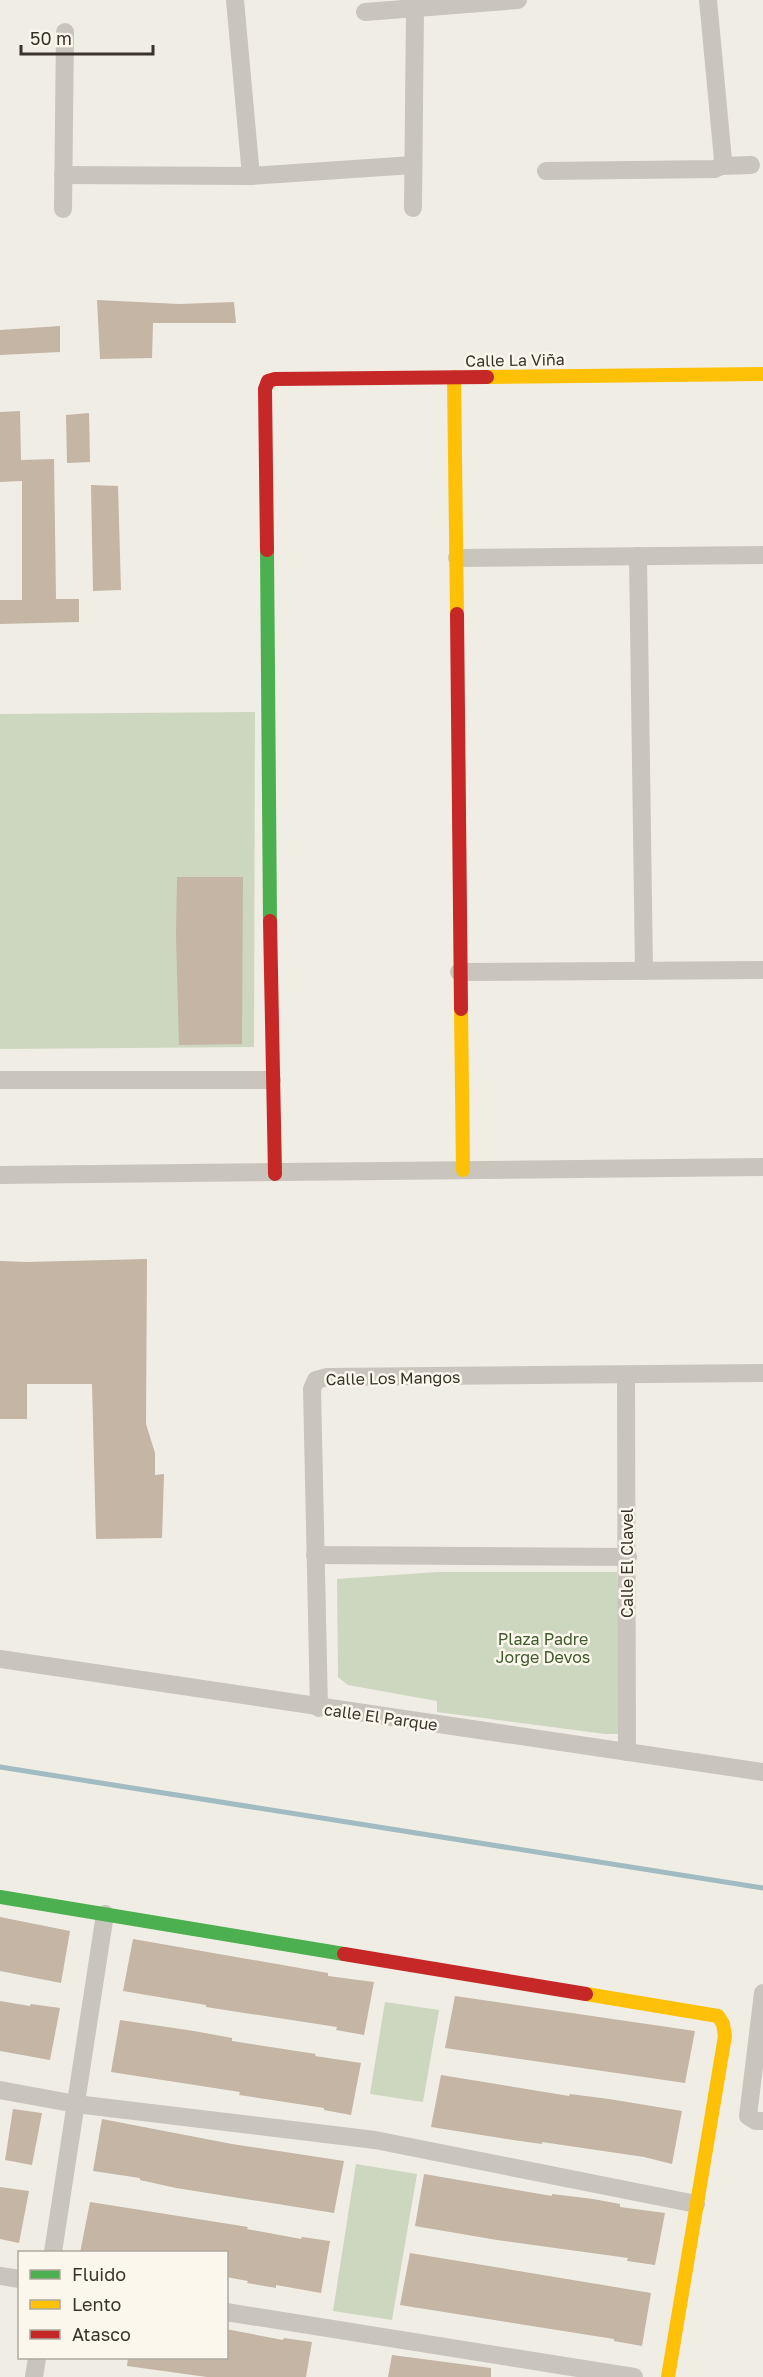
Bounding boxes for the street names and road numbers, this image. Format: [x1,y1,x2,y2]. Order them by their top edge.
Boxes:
street label: Calle La Viña [465,349,565,371]
street label: Calle Los Mangos [325,1367,461,1389]
street label: Calle El Clavel [617,1508,637,1618]
street label: calle El Parque [323,1699,439,1735]

